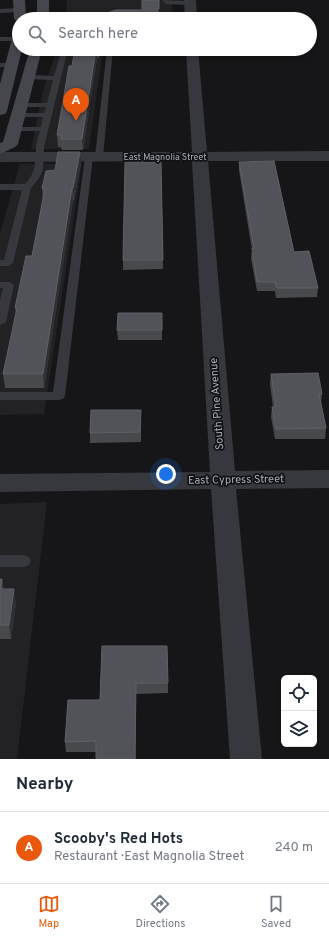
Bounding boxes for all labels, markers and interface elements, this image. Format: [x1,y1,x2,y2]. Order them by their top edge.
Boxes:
search box [12,12,317,56]
icon: search [26,23,48,45]
text: Search here [58,25,138,44]
pin: A [63,88,89,121]
street label: East Magnolia Street [123,152,207,163]
street label: South Pine Avenue [207,357,227,451]
your location [156,464,176,484]
street label: East Cypress Street [188,472,284,488]
map controls [281,675,317,747]
button: locate [281,675,317,711]
button: layers [281,711,317,747]
text: Nearby [16,774,73,796]
text: Scooby's Red Hots [54,830,183,849]
text: A [24,840,34,856]
text: 240 m [275,840,313,856]
text: Restaurant · East Magnolia Street [54,849,244,865]
tab: Map [38,893,60,931]
tab: Directions [135,893,185,931]
tab: Saved [261,893,291,931]

